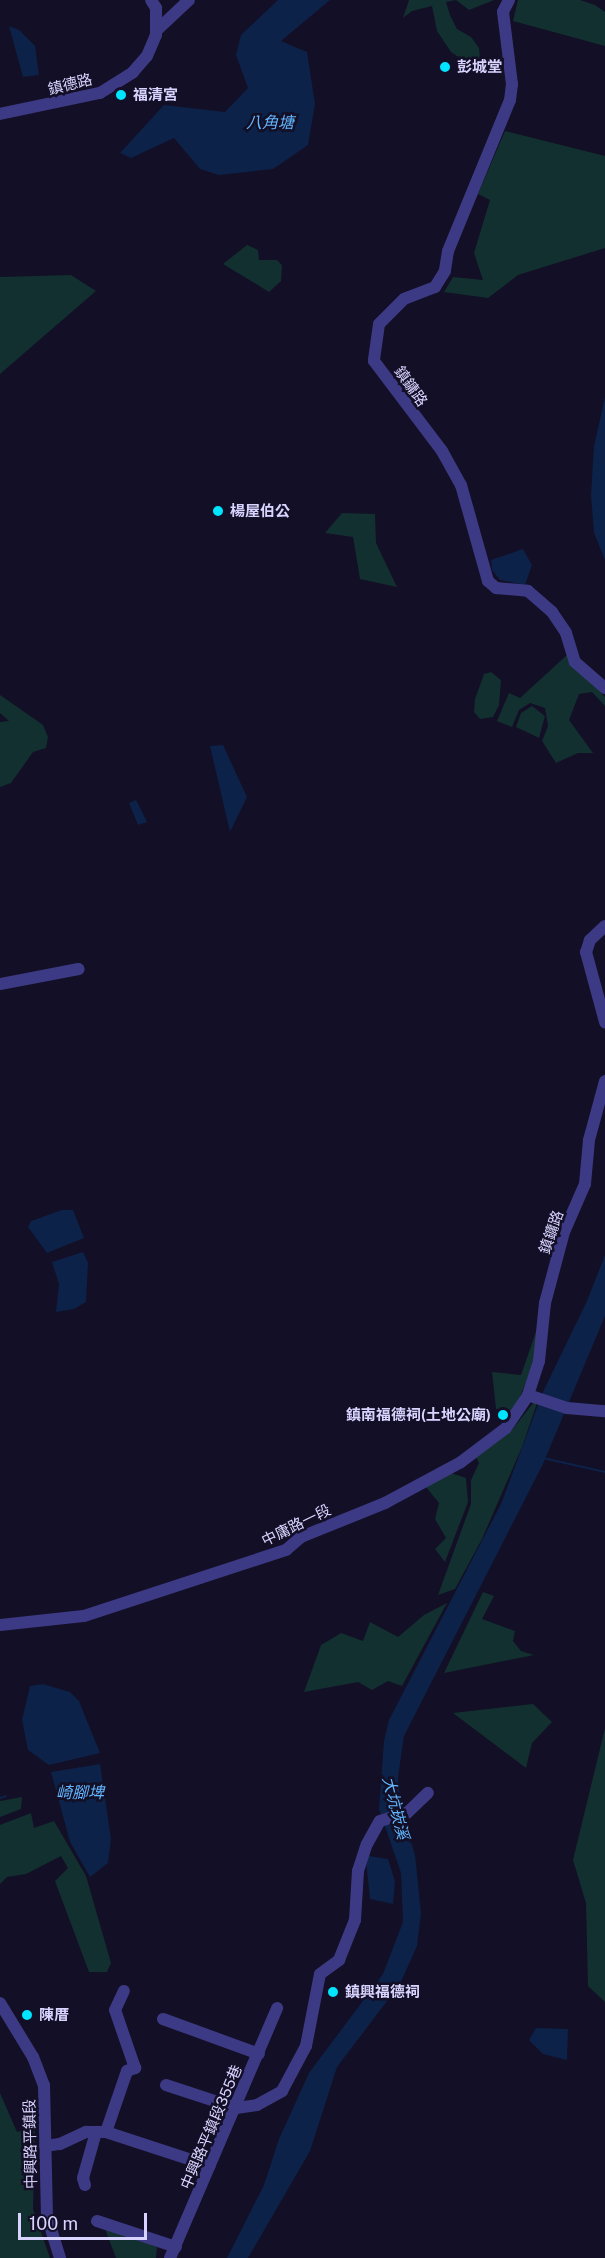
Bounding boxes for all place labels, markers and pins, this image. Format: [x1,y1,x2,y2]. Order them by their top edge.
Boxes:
place label: 彭城堂 [457,58,502,76]
marker: 彭城堂 [438,60,452,74]
place label: 福清宮 [133,86,178,104]
marker: 福清宮 [114,88,128,102]
place label: 楊屋伯公 [230,502,290,520]
marker: 楊屋伯公 [211,504,225,518]
place label: 鎮南福德祠(土地公廟) [346,1406,491,1424]
marker: 鎮南福德祠(土地公廟) [496,1408,510,1422]
place label: 鎮興福德祠 [345,1983,420,2001]
marker: 鎮興福德祠 [326,1985,340,1999]
place label: 陳厝 [39,2006,69,2024]
marker: 陳厝 [20,2008,34,2022]

